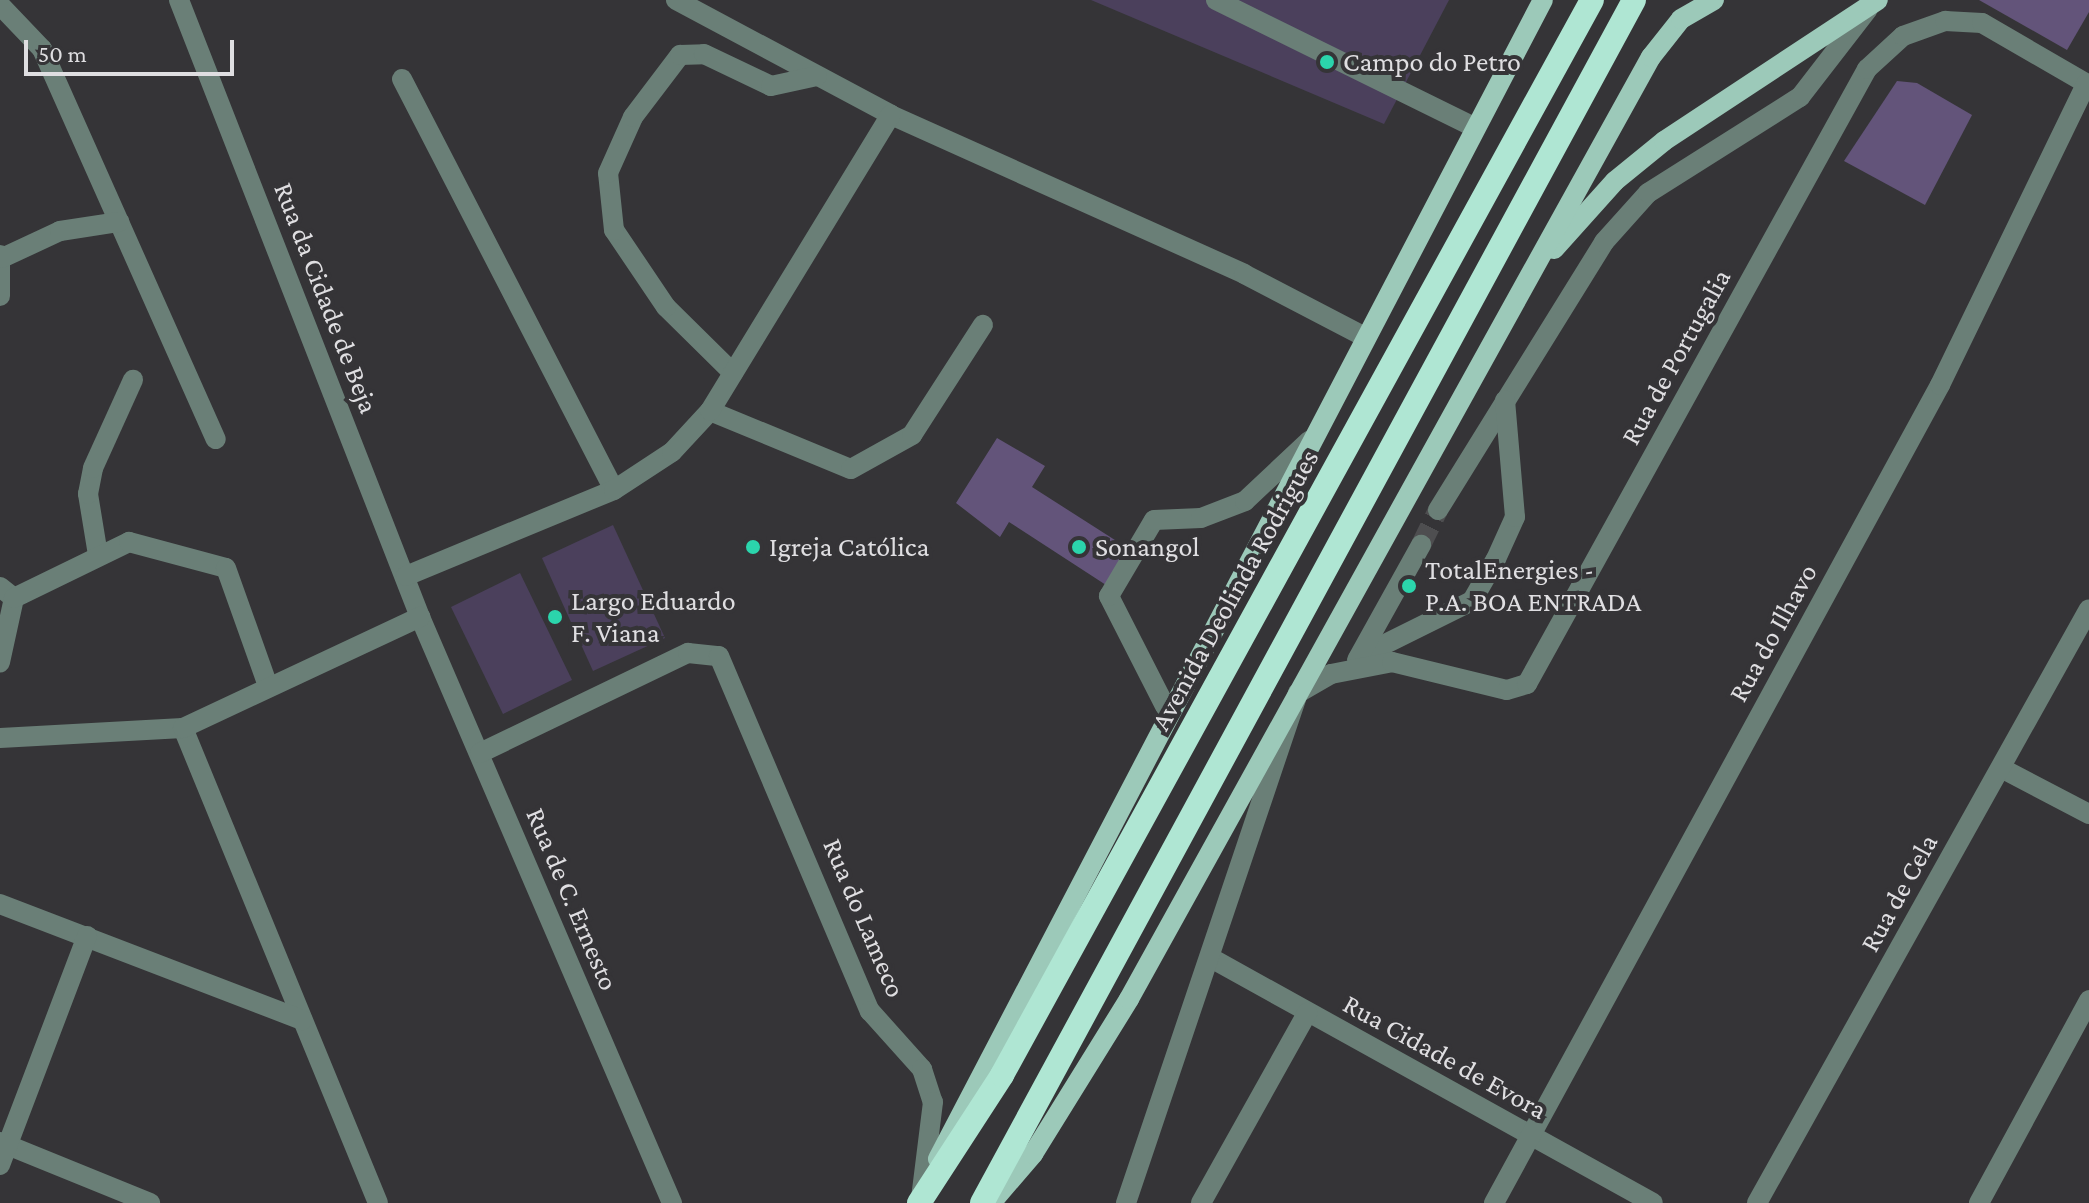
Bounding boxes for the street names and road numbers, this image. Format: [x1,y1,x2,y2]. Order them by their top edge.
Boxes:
street label: Rua da Cidade de Beja [266,178,386,418]
street label: Rua de Portugalia [1614,263,1738,451]
street label: Avenida Deolinda Rodrigues [1144,444,1326,736]
street label: Rua do Ilhavo [1721,558,1825,708]
street label: Rua de C. Ernesto [518,803,626,995]
street label: Rua de Cela [1853,828,1945,958]
street label: Rua do Lameco [815,834,913,1002]
street label: Rua Cidade de Evora [1337,987,1553,1127]

